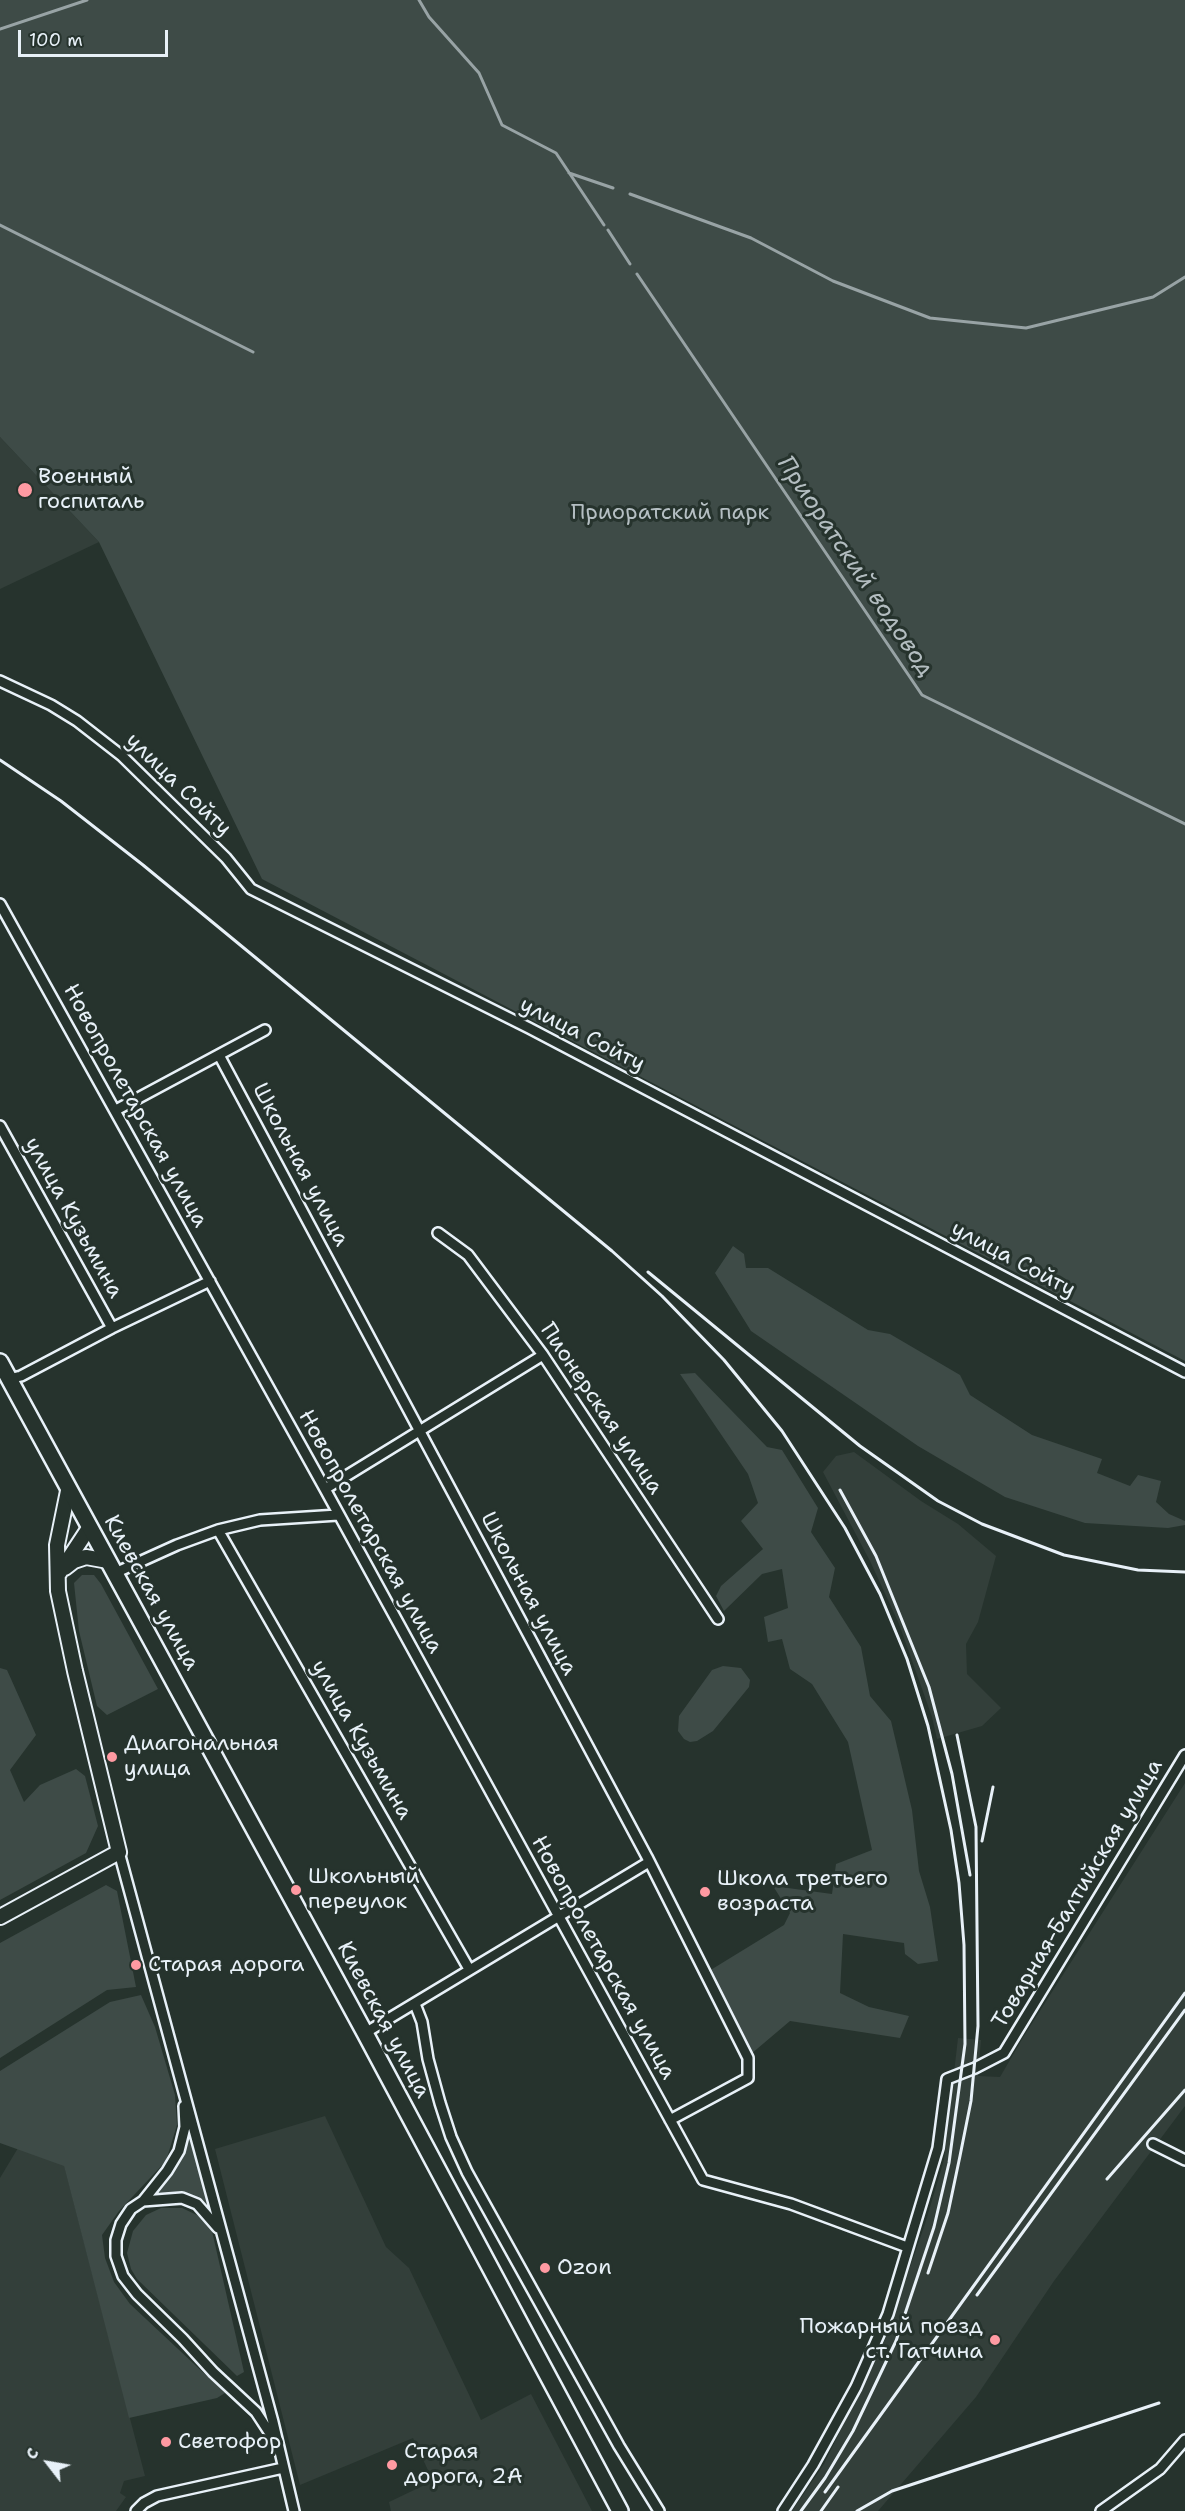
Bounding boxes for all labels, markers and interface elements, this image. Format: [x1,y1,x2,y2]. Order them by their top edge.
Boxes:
scale bar [21,18,171,56]
text: 100 m [29,28,83,52]
water label: Приоратский водовод [770,451,940,683]
place label: Военный госпиталь [38,464,144,516]
marker: Военный госпиталь [16,481,34,499]
park label: Приоратский парк [571,500,769,526]
street label: улица Сойту [119,728,237,842]
street label: Новопролетарская улица [57,980,213,1232]
street label: улица Сойту [515,992,649,1078]
street label: Школьная улица [246,1079,354,1251]
street label: улица Кузьмина [18,1133,128,1303]
street label: улица Сойту [946,1216,1080,1304]
street label: Пионерская улица [534,1318,668,1500]
street label: Новопролетарская улица [292,1406,448,1658]
street label: Школьная улица [474,1508,582,1680]
street label: Киевская улица [97,1511,205,1675]
street label: улица Кузьмина [305,1656,417,1824]
place label: Диагональная улица [124,1731,279,1783]
marker: Диагональная улица [105,1750,119,1764]
street label: Товарная-Балтийская улица [987,1755,1169,2033]
street label: Новопролетарская улица [525,1832,681,2084]
place label: Школьный переулок [308,1864,420,1916]
place label: Школа третьего возраста [717,1866,888,1918]
marker: Школьный переулок [289,1883,303,1897]
marker: Школа третьего возраста [698,1885,712,1899]
street label: Киевская улица [331,1937,435,2103]
place label: Старая дорога [148,1952,304,1978]
marker: Старая дорога [129,1958,143,1972]
place label: Ozon [557,2255,612,2281]
marker: Ozon [538,2261,552,2275]
place label: Пожарный поезд ст. Гатчина [800,2314,983,2366]
marker: Пожарный поезд ст. Гатчина [988,2333,1002,2347]
place label: Светофор [178,2429,281,2455]
north arrow [18,2433,78,2493]
marker: Светофор [159,2435,173,2449]
place label: Старая дорога, 2А [404,2439,523,2490]
text: С [21,2444,44,2463]
marker: Старая дорога, 2А [385,2458,399,2472]

